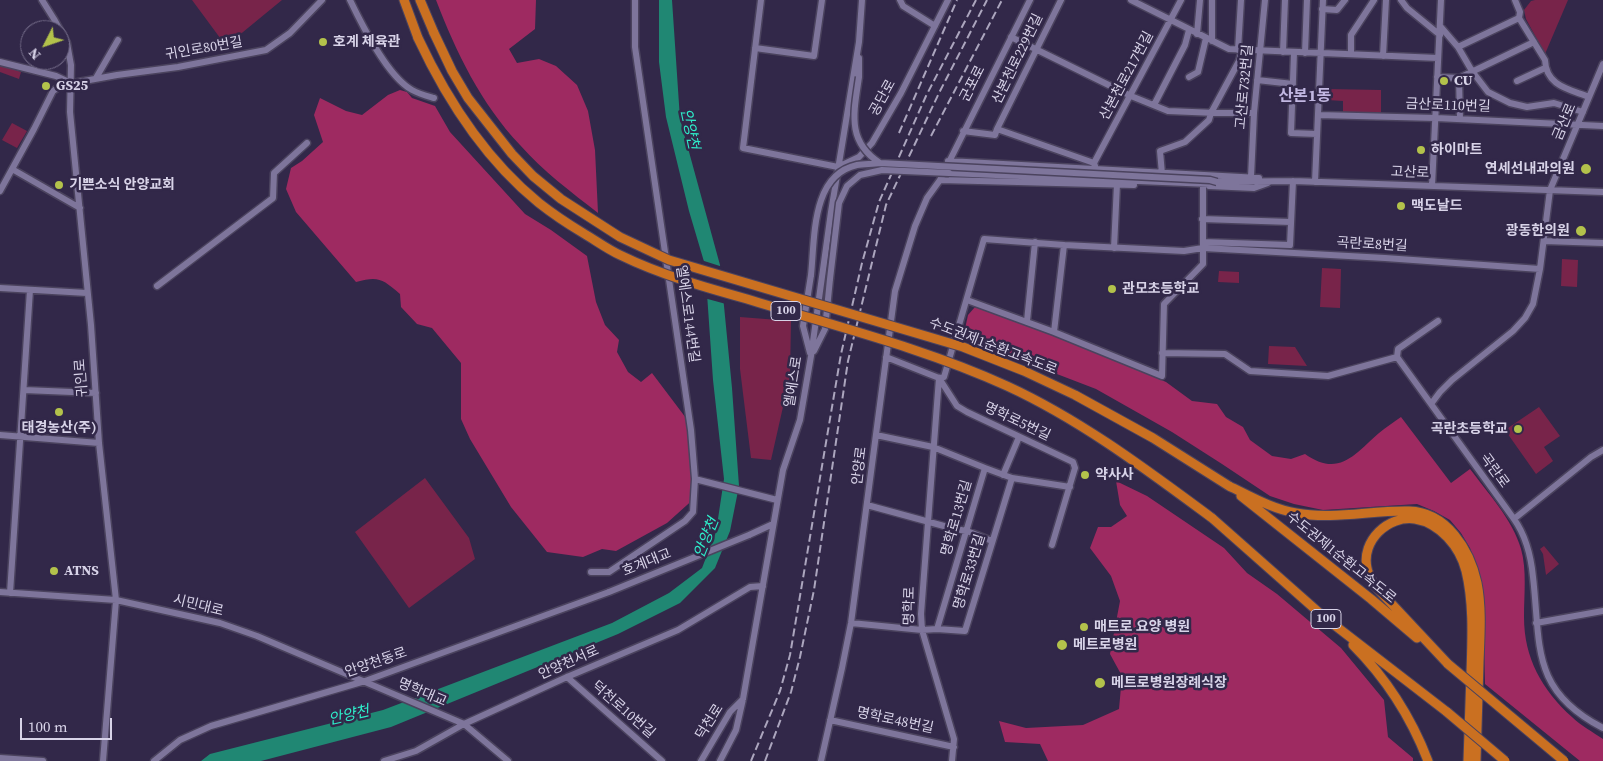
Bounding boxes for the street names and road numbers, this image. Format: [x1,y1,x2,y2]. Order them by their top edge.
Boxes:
street label: 산본천로229번길 [989,11,1047,107]
street label: 산본천로217번길 [1097,29,1157,123]
street label: 귀인로80번길 [164,34,244,64]
street label: 고산로732번길 [1233,44,1257,130]
street label: 군포로 [957,63,989,105]
street label: 공단로 [866,77,900,119]
street label: 금산로110번길 [1405,96,1491,116]
street label: 금산로 [1550,101,1580,143]
street label: 고산로 [1390,164,1430,182]
street label: 곡란로8번길 [1336,235,1408,255]
street label: 엘에스로144번길 [672,264,702,364]
road number: 100 [771,302,801,321]
street label: 수도권제1순환고속도로 [927,315,1059,379]
street label: 엘에스로 [782,355,806,409]
street label: 귀인로 [72,358,92,398]
street label: 명학로5번길 [981,399,1053,445]
street label: 안양로 [849,446,871,486]
street label: 곡란로 [1476,450,1512,492]
street label: 명학로13번길 [938,478,976,558]
street label: 수도권제1순환고속도로 [1283,509,1399,607]
street label: 명학로33번길 [951,532,989,612]
street label: 호계대교 [620,546,674,580]
street label: 명학로 [901,587,919,625]
street label: 시민대로 [171,592,225,620]
road number: 100 [1311,610,1341,628]
street label: 안양천서로 [536,642,602,684]
street label: 안양천동로 [343,645,409,681]
street label: 명학대교 [395,675,449,711]
street label: 덕천로10번길 [588,678,658,742]
street label: 덕천로 [693,701,727,743]
street label: 명학로48번길 [855,705,935,737]

